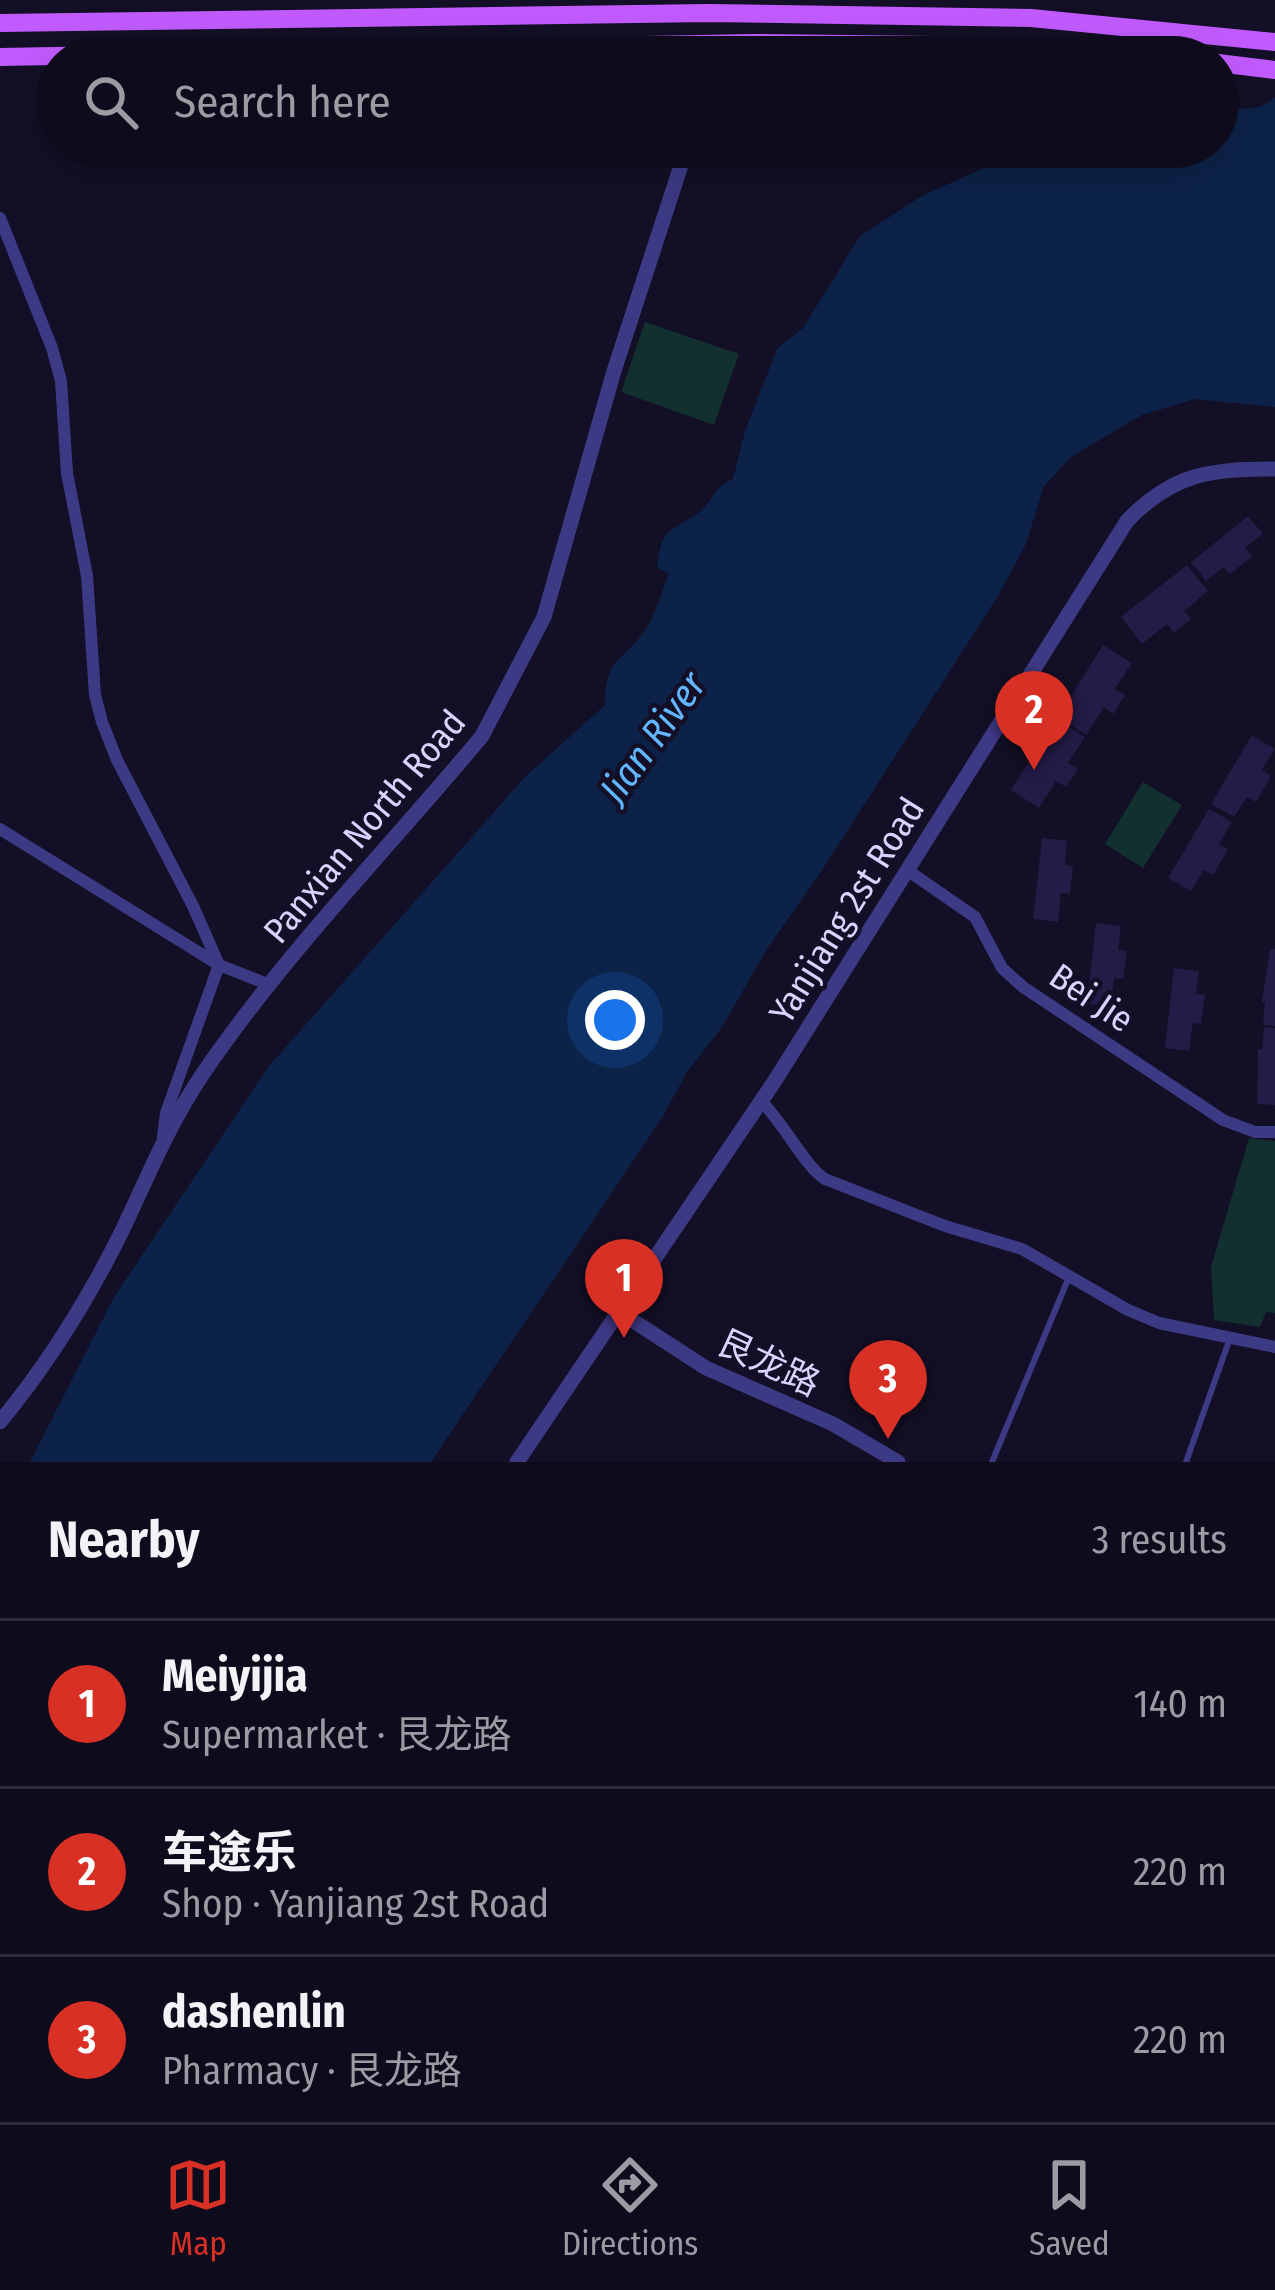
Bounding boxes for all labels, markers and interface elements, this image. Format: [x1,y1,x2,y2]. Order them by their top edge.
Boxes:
search box [36,36,1239,168]
icon: search [78,69,144,135]
text: Search here [174,75,391,129]
water label: Jian River [589,662,716,813]
pin: 2 [995,671,1073,770]
street label: Panxian North Road [254,701,475,952]
street label: Yanjiang 2st Road [760,789,934,1032]
street label: Bei Jie [1041,954,1142,1042]
your location [585,990,645,1050]
pin: 1 [585,1239,663,1338]
street label: 艮龙路 [710,1320,827,1406]
pin: 3 [849,1340,927,1439]
text: Nearby [48,1509,200,1571]
text: 3 results [1092,1517,1227,1563]
text: Meiyijia [162,1649,308,1703]
text: 1 [79,1681,95,1727]
text: 140 m [1133,1681,1227,1727]
text: Supermarket · 艮龙路 [162,1712,512,1758]
text: 车途乐 [162,1826,297,1880]
text: 2 [78,1849,96,1895]
text: 220 m [1133,1849,1227,1895]
text: Shop · Yanjiang 2st Road [162,1881,549,1927]
text: dashenlin [162,1985,346,2039]
text: 3 [78,2017,96,2063]
text: 220 m [1133,2017,1227,2063]
text: Pharmacy · 艮龙路 [162,2048,462,2094]
tab: Map [165,2152,231,2264]
tab: Directions [562,2152,698,2264]
tab: Saved [1029,2152,1110,2264]

